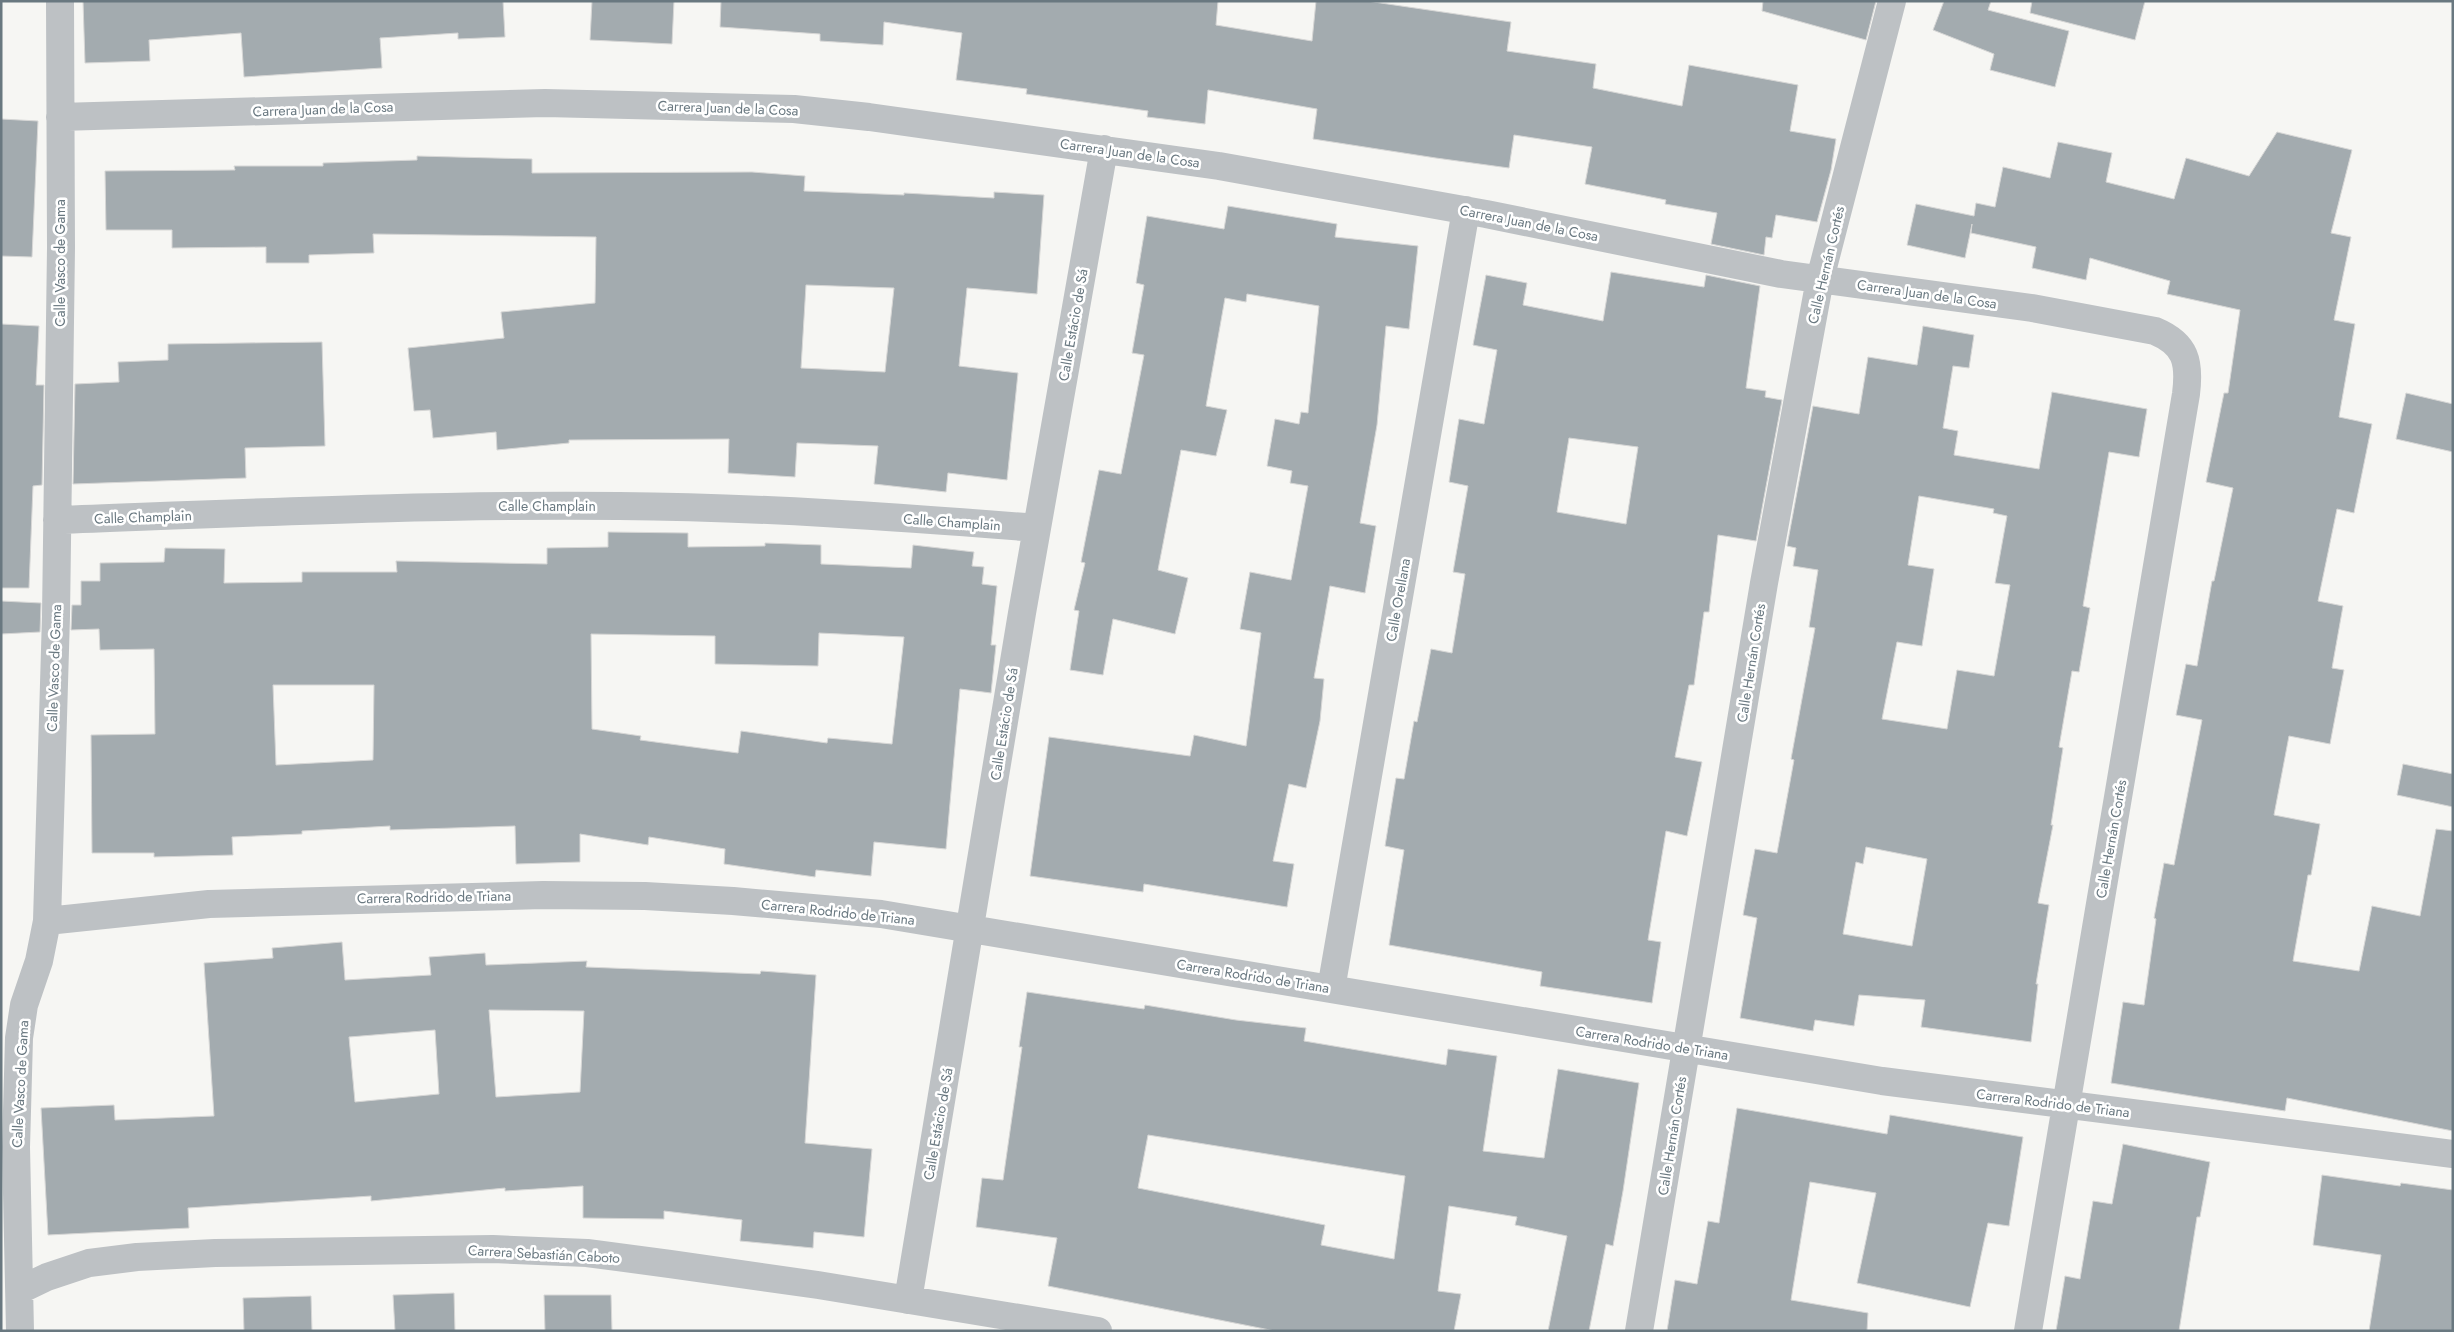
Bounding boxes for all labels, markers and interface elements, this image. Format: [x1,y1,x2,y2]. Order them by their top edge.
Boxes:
street label: Carrera Juan de la Cosa [657,96,799,120]
street label: Carrera Juan de la Cosa [252,97,394,121]
street label: Carrera Juan de la Cosa [1059,133,1201,173]
street label: Calle Vasco de Gama [50,199,70,327]
street label: Carrera Juan de la Cosa [1458,200,1600,246]
street label: Calle Hernán Cortés [1803,204,1849,326]
street label: Calle Estácio de Sá [1053,267,1093,383]
street label: Carrera Juan de la Cosa [1856,274,1998,314]
street label: Calle Champlain [498,496,596,516]
street label: Calle Champlain [94,505,192,529]
street label: Calle Champlain [903,509,1001,535]
street label: Calle Orellana [1381,557,1415,643]
street label: Calle Hernán Cortés [1732,602,1770,724]
street label: Calle Vasco de Gama [42,604,66,732]
street label: Calle Estácio de Sá [985,666,1023,782]
street label: Calle Hernán Cortés [2091,778,2131,900]
street label: Carrera Rodrido de Triana [357,886,511,908]
street label: Carrera Rodrido de Triana [760,894,916,930]
street label: Carrera Rodrido de Triana [1175,954,1331,998]
street label: Calle Vasco de Gama [7,1020,33,1148]
street label: Carrera Rodrido de Triana [1574,1021,1730,1065]
street label: Calle Estácio de Sá [918,1066,958,1182]
street label: Calle Hernán Cortés [1653,1075,1691,1197]
street label: Carrera Rodrido de Triana [1975,1084,2131,1122]
street label: Carrera Sebastián Caboto [467,1240,621,1268]

